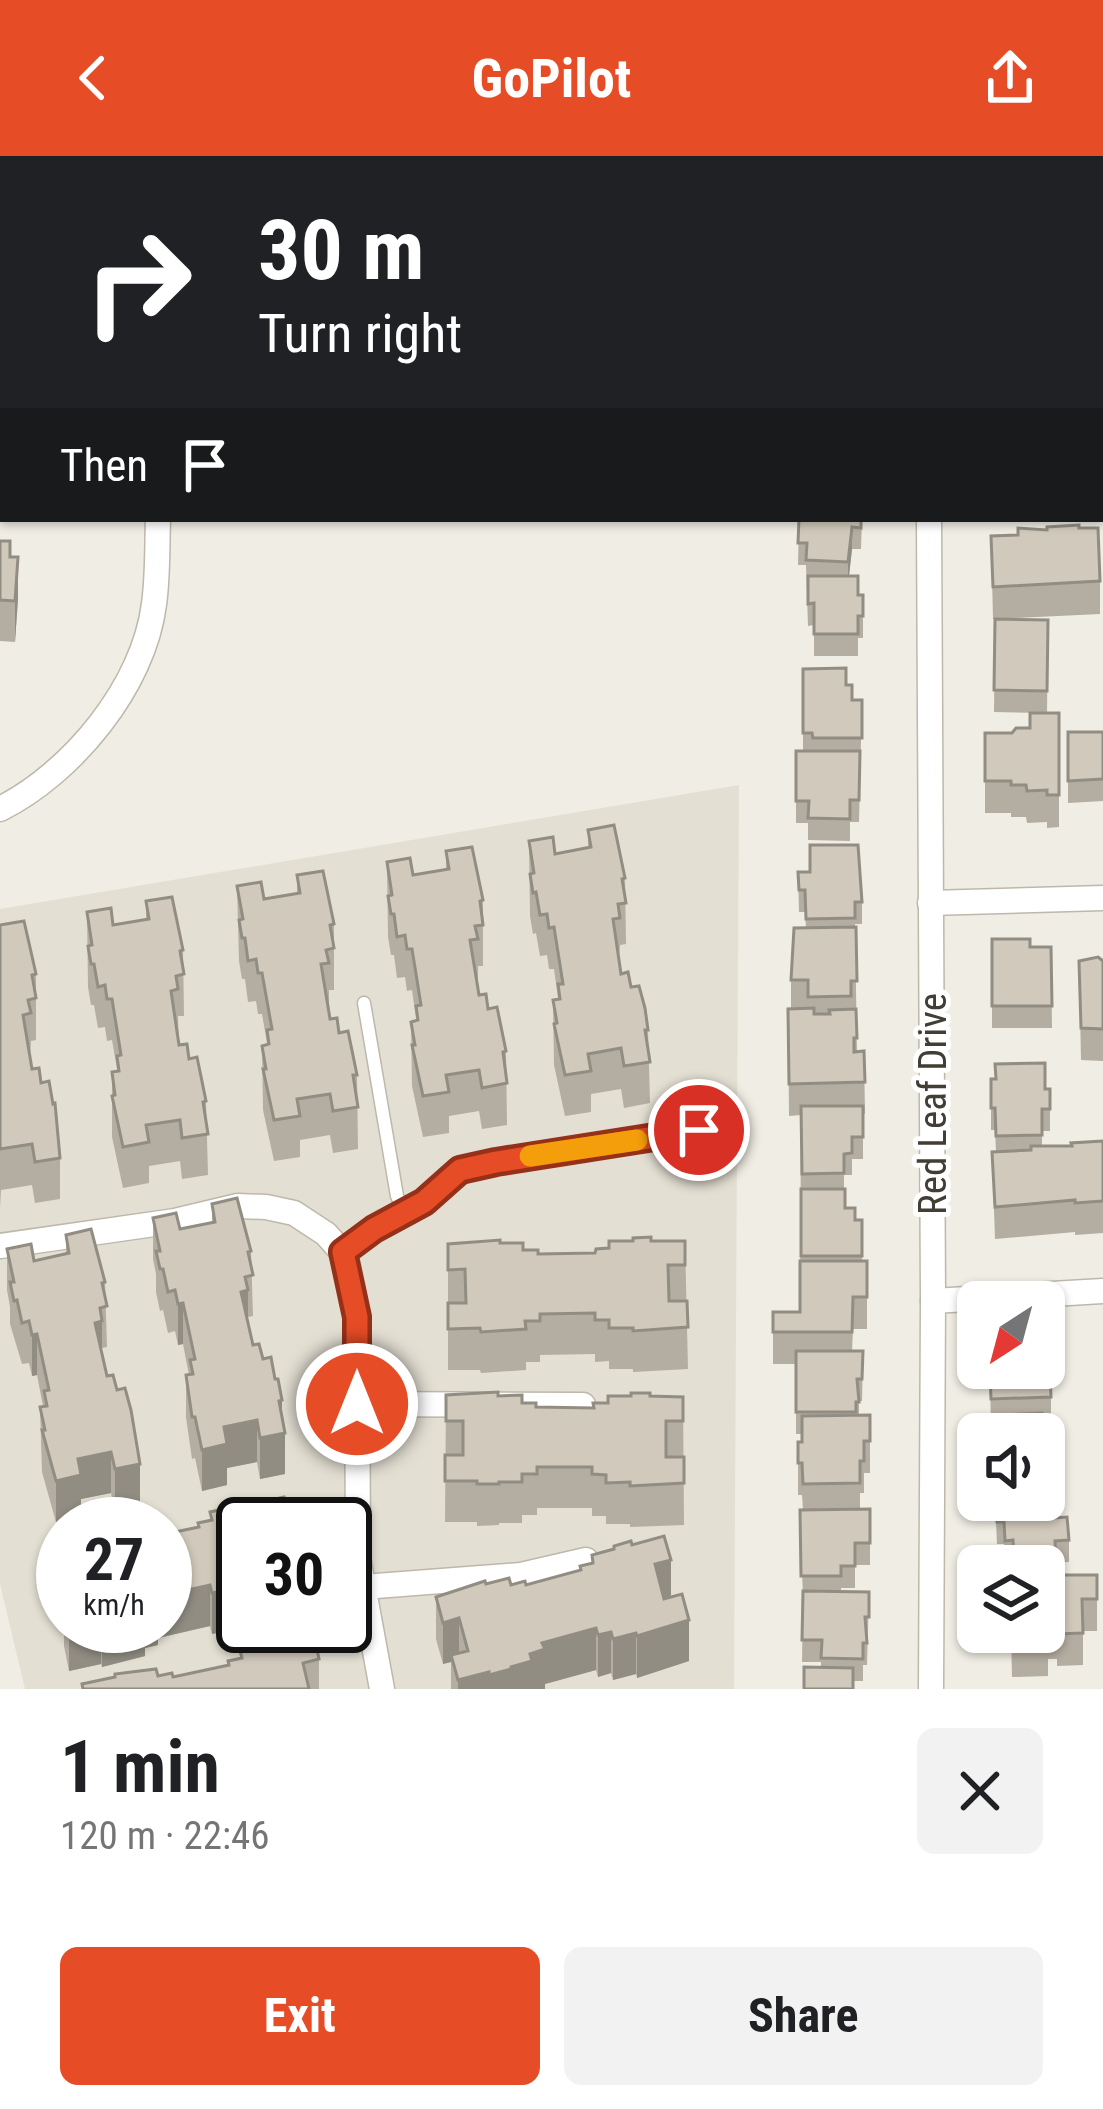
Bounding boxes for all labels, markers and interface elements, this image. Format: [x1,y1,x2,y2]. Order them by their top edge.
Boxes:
icon: back [60,45,126,111]
icon: share [977,45,1043,111]
text: GoPilot [472,47,631,110]
text: 30 m [258,201,425,300]
icon: right [60,204,216,360]
text: Turn right [258,302,462,365]
icon: arrive [172,432,238,498]
text: Then [60,439,148,492]
street label: Red Leaf Drive [910,993,956,1215]
pin [648,1079,750,1181]
icon: arrive [666,1097,732,1163]
north arrow [957,1281,1065,1389]
map controls [957,1281,1065,1653]
position arrow [294,1341,420,1467]
button: sound [957,1413,1065,1521]
speed limit sign: 30 [216,1497,372,1653]
text: 27 [84,1524,144,1595]
button: layers [957,1545,1065,1653]
text: km/h [83,1587,145,1622]
text: 1 min [60,1725,220,1810]
button: close [917,1728,1043,1854]
text: 120 m · 22:46 [60,1813,270,1859]
button: Exit [60,1947,540,2085]
button: Share [564,1947,1043,2085]

